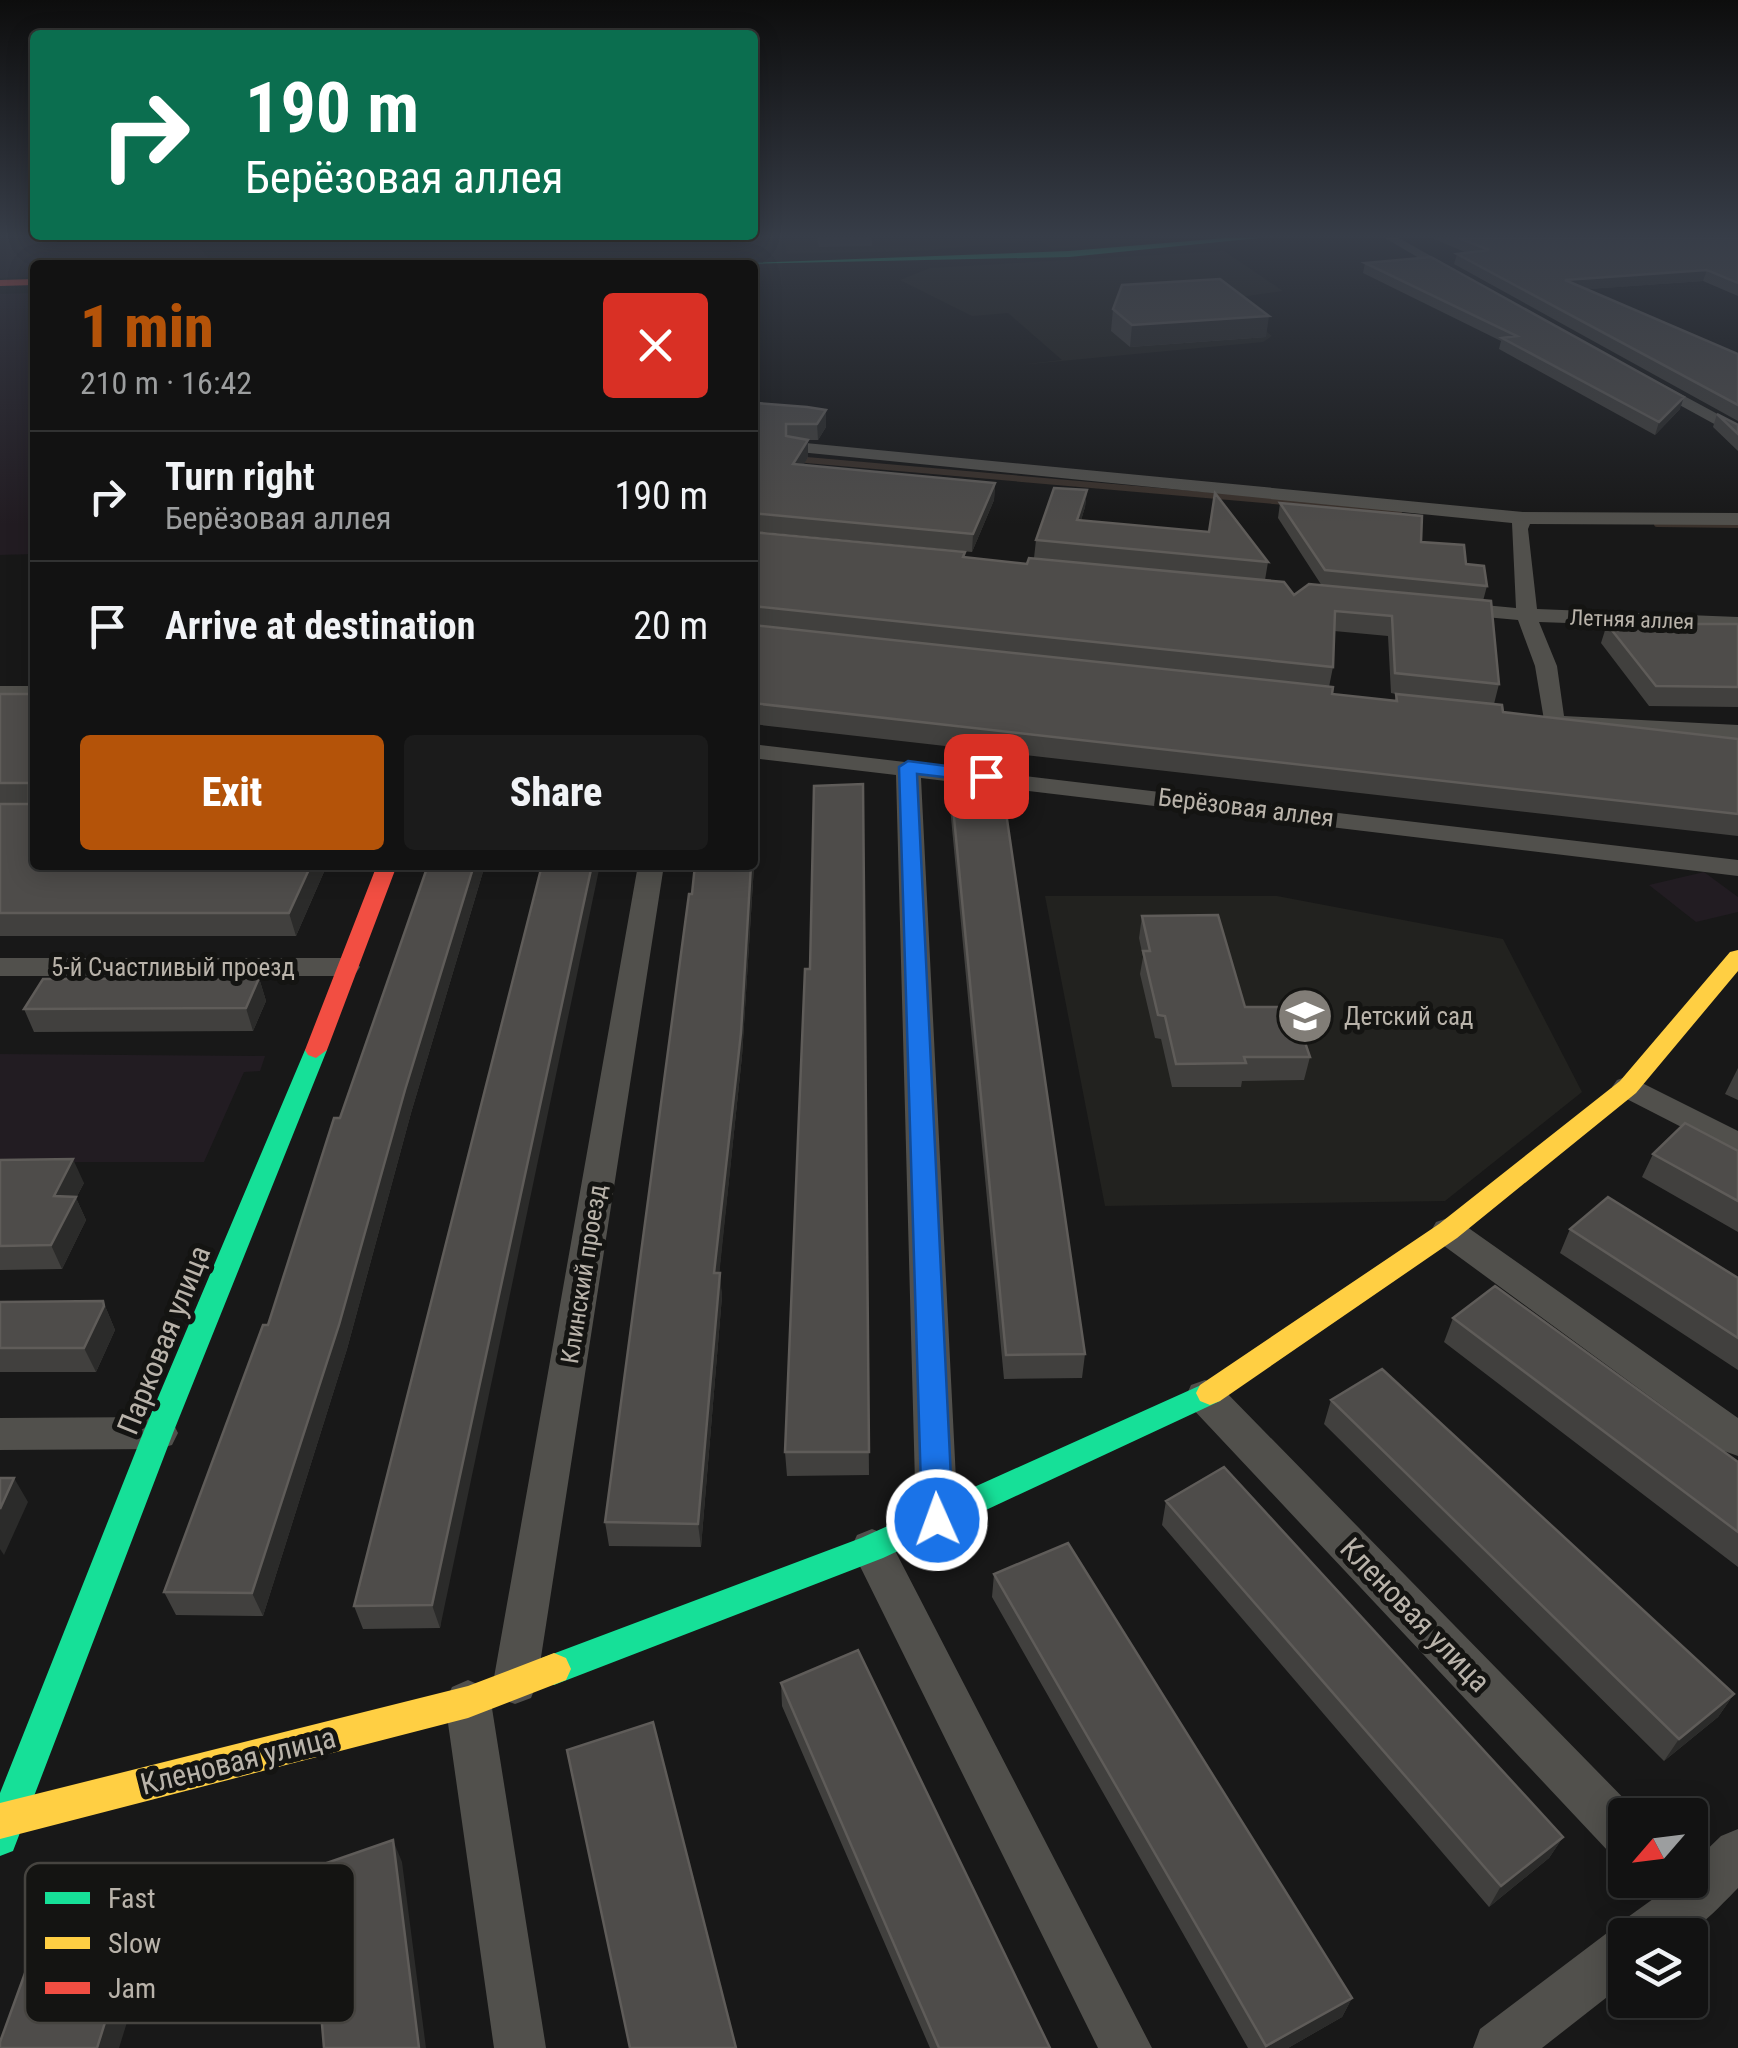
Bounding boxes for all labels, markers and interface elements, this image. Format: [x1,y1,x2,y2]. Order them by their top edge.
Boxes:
text: 190 m [245,67,419,149]
icon: right [80,70,210,200]
text: Берёзовая аллея [245,151,563,204]
text: 1 min [80,291,214,362]
button: close [603,293,708,398]
text: 210 m · 16:42 [80,364,252,402]
text: Turn right [165,455,315,499]
icon: right [80,469,135,524]
text: 190 m [614,474,708,518]
text: Берёзовая аллея [165,499,391,537]
icon: arrive [80,599,135,654]
text: Arrive at destination [165,604,475,648]
text: 20 m [633,604,708,648]
street label: Летняя аллея [1569,605,1695,634]
pin [944,734,1029,819]
button: Exit [80,735,384,850]
button: Share [404,735,708,850]
icon: arrive [959,749,1014,804]
street label: Берёзовая аллея [1156,782,1335,833]
street label: 5-й Счастливый проезд [51,953,295,982]
school or university icon: Детский сад [1275,986,1335,1046]
place label: Детский сад [1344,1002,1473,1031]
street label: Клинский проезд [555,1182,612,1366]
street label: Парковая улица [110,1240,217,1439]
position arrow [885,1468,989,1572]
street label: Кленовая улица [1333,1531,1497,1699]
street label: Кленовая улица [137,1719,339,1802]
north arrow [1608,1798,1708,1898]
map controls [1608,1798,1708,2018]
legend [25,1863,355,2023]
text: Fast [108,1882,155,1915]
button: layers [1608,1918,1708,2018]
text: Slow [108,1927,161,1960]
text: Jam [108,1972,156,2005]

